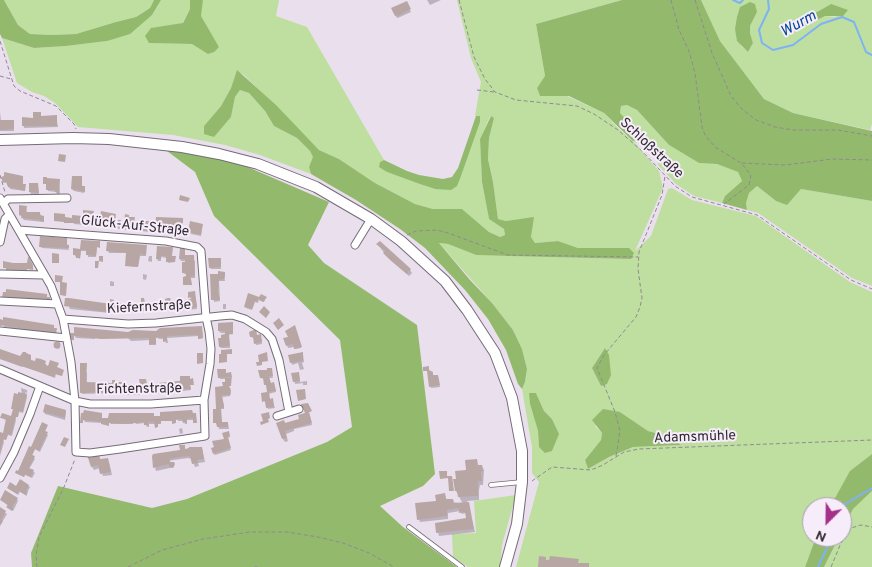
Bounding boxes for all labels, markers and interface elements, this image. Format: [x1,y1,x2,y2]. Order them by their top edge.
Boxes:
water label: Wurm [778,8,820,42]
street label: Schloßstraße [616,115,686,183]
street label: Glück-Auf-Straße [80,213,190,241]
street label: Kiefernstraße [106,297,192,319]
street label: Fichtenstraße [96,381,182,399]
street label: Adamsmühle [654,428,736,448]
north arrow [802,497,852,547]
text: N [813,526,829,545]

